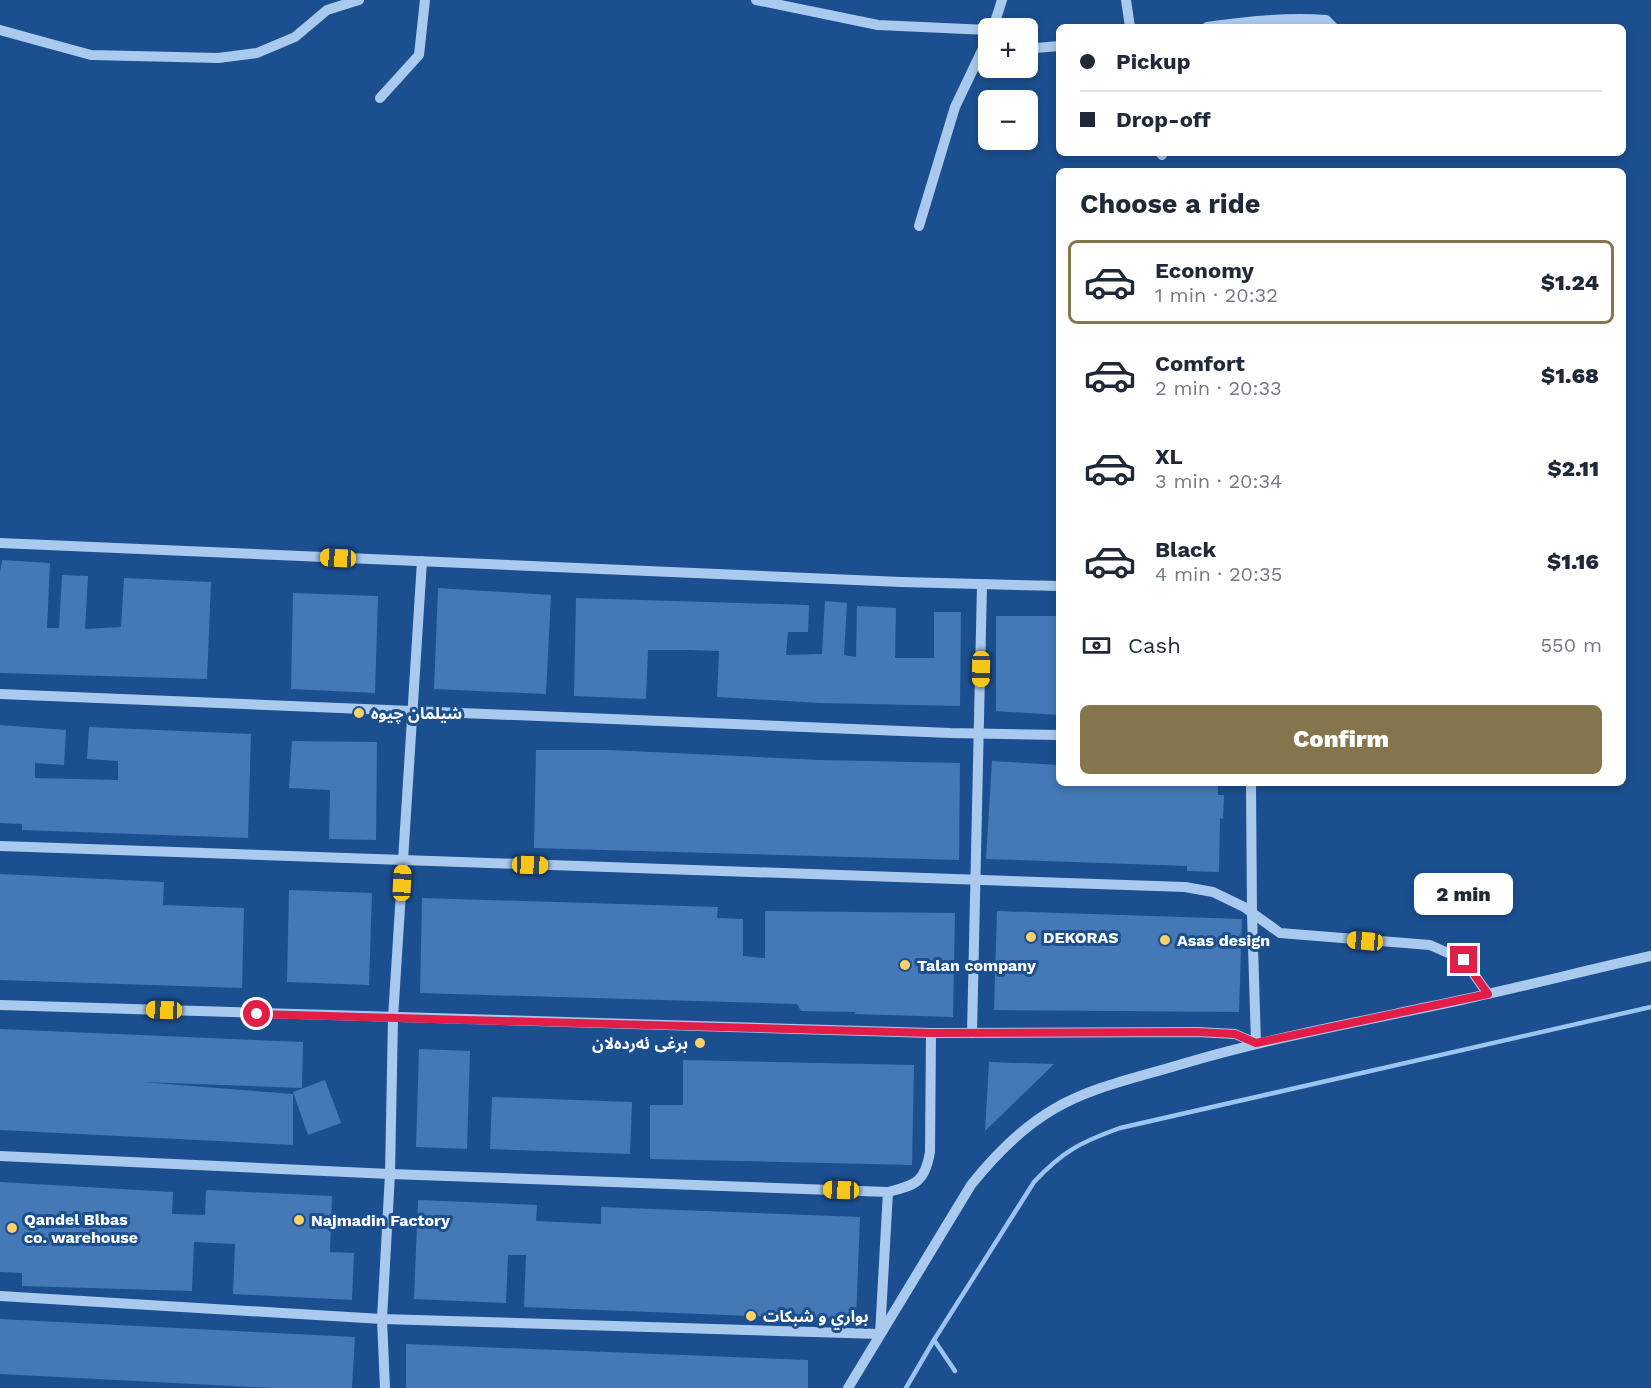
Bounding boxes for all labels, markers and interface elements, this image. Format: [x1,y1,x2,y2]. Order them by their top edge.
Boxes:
map controls [978,18,1038,150]
button: + [978,18,1038,78]
text: Pickup [1116,49,1191,74]
button: − [978,90,1038,150]
text: Drop-off [1116,107,1211,132]
text: Choose a ride [1080,188,1260,220]
icon: car [1083,255,1137,309]
text: Economy [1155,258,1254,283]
text: $1.24 [1541,270,1599,295]
text: 1 min · 20:32 [1155,283,1278,307]
icon: car [1083,348,1137,402]
text: Comfort [1155,351,1245,376]
text: $1.68 [1541,363,1599,388]
text: 2 min · 20:33 [1155,376,1282,400]
icon: car [1083,441,1137,495]
text: XL [1155,444,1183,469]
text: $2.11 [1547,456,1599,481]
text: 3 min · 20:34 [1155,469,1282,493]
icon: car [1083,534,1137,588]
text: Black [1155,537,1216,562]
car [320,548,356,568]
text: $1.16 [1547,549,1599,574]
text: 4 min · 20:35 [1155,562,1282,586]
icon: cash [1080,629,1113,662]
text: Cash [1128,633,1181,658]
text: 550 m [1540,633,1602,657]
car [972,651,990,687]
place label: شيلمان چیوه [371,704,462,724]
button: Confirm [1080,705,1602,774]
marker: شيلمان چیوه [352,706,366,720]
car [512,855,548,875]
car [392,865,412,901]
callout: 2 min [1414,873,1514,915]
text: 2 min [1436,882,1491,906]
place label: DEKORAS [1043,928,1119,947]
marker: DEKORAS [1024,930,1038,944]
car [1346,930,1384,952]
place label: Asas design [1177,931,1270,950]
marker: Asas design [1158,933,1172,947]
route end [1450,946,1477,973]
place label: Talan company [917,956,1037,975]
marker: Talan company [898,958,912,972]
car [146,1000,182,1020]
route start [243,1000,270,1027]
place label: برغی ئەردەلان [592,1034,688,1053]
marker: برغی ئەردەلان [693,1036,707,1050]
car [823,1180,859,1200]
place label: Qandel Blbas co. warehouse [24,1210,138,1247]
place label: Najmadin Factory [311,1211,451,1230]
marker: Najmadin Factory [292,1213,306,1227]
marker: Qandel Blbas co. warehouse [5,1221,19,1235]
place label: بواري و شبكات [763,1307,869,1330]
marker: بواري و شبكات [744,1309,758,1323]

